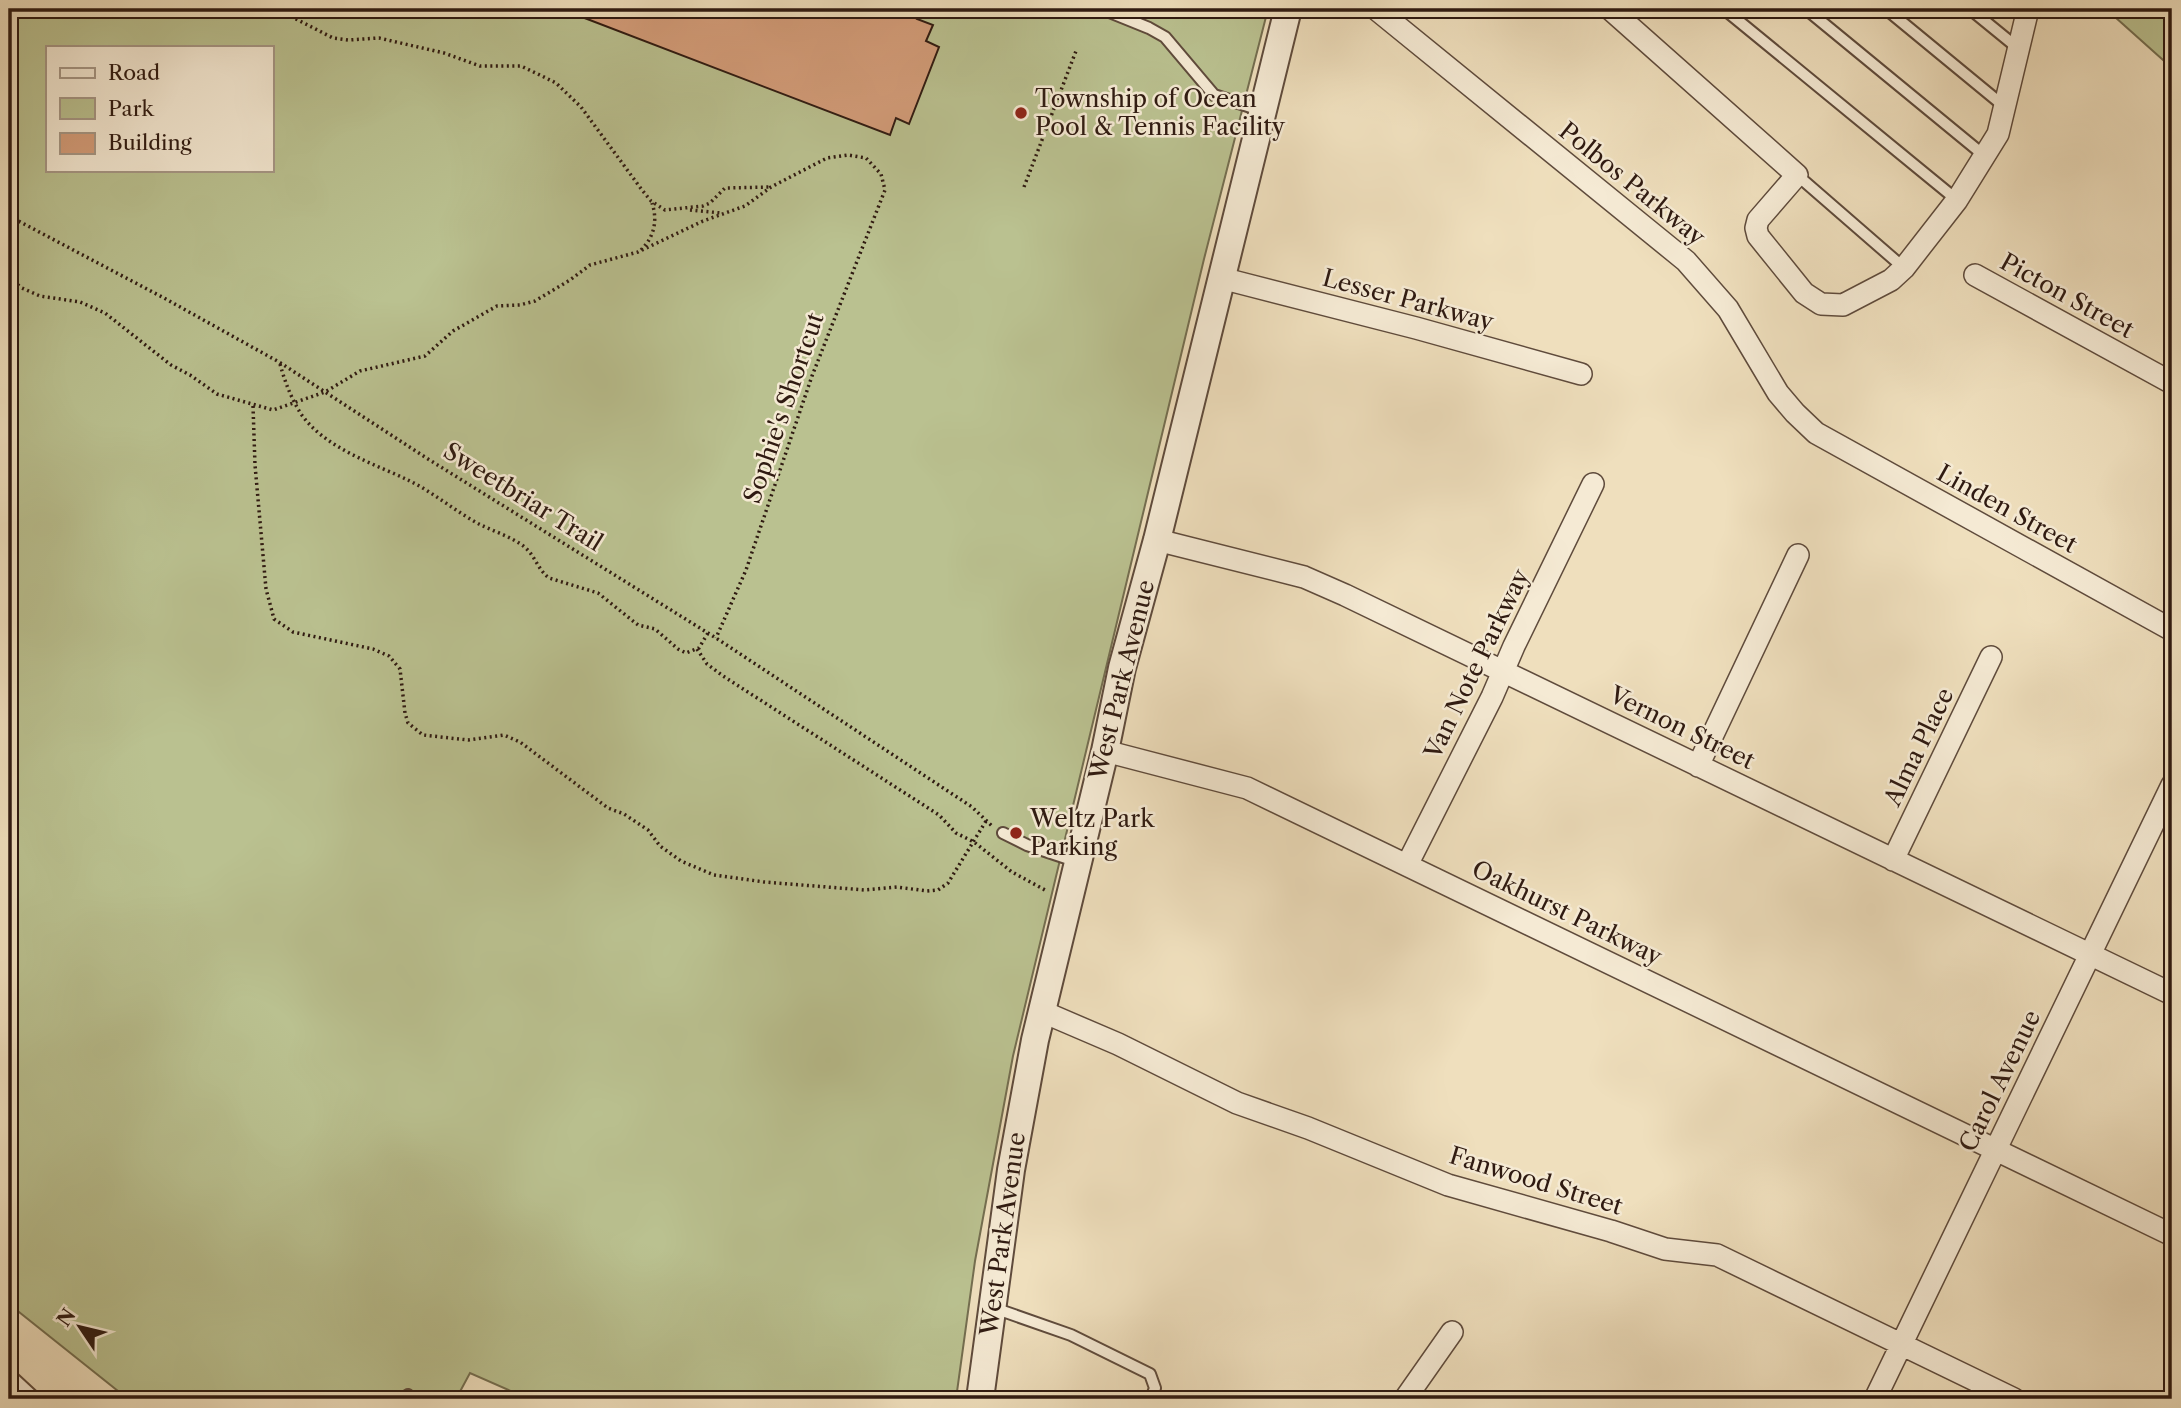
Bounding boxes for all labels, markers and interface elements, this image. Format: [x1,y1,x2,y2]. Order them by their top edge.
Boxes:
legend [46,46,273,172]
text: Road [108,60,160,85]
place label: Township of Ocean Pool & Tennis Facility [1035,84,1286,141]
text: Park [108,96,154,121]
marker: Township of Ocean Pool & Tennis Facility [1013,105,1029,121]
street label: Polbos Parkway [1554,116,1712,252]
text: Building [108,130,193,155]
street label: Picton Street [1995,247,2140,344]
street label: Lesser Parkway [1320,263,1497,336]
street label: Sophie's Shortcut [737,308,830,507]
street label: Sweetbriar Trail [438,436,608,557]
street label: Linden Street [1932,458,2083,559]
street label: Van Note Parkway [1418,564,1535,764]
street label: West Park Avenue [1082,577,1160,784]
street label: Vernon Street [1604,679,1760,775]
street label: Alma Place [1877,683,1960,811]
place label: Weltz Park Parking [1029,804,1155,861]
marker: Weltz Park Parking [1008,825,1024,841]
street label: Oakhurst Parkway [1467,854,1668,971]
street label: Carol Avenue [1953,1005,2046,1156]
street label: West Park Avenue [974,1130,1031,1339]
street label: Fanwood Street [1446,1140,1627,1221]
north arrow [46,1292,116,1362]
text: N [52,1304,81,1331]

